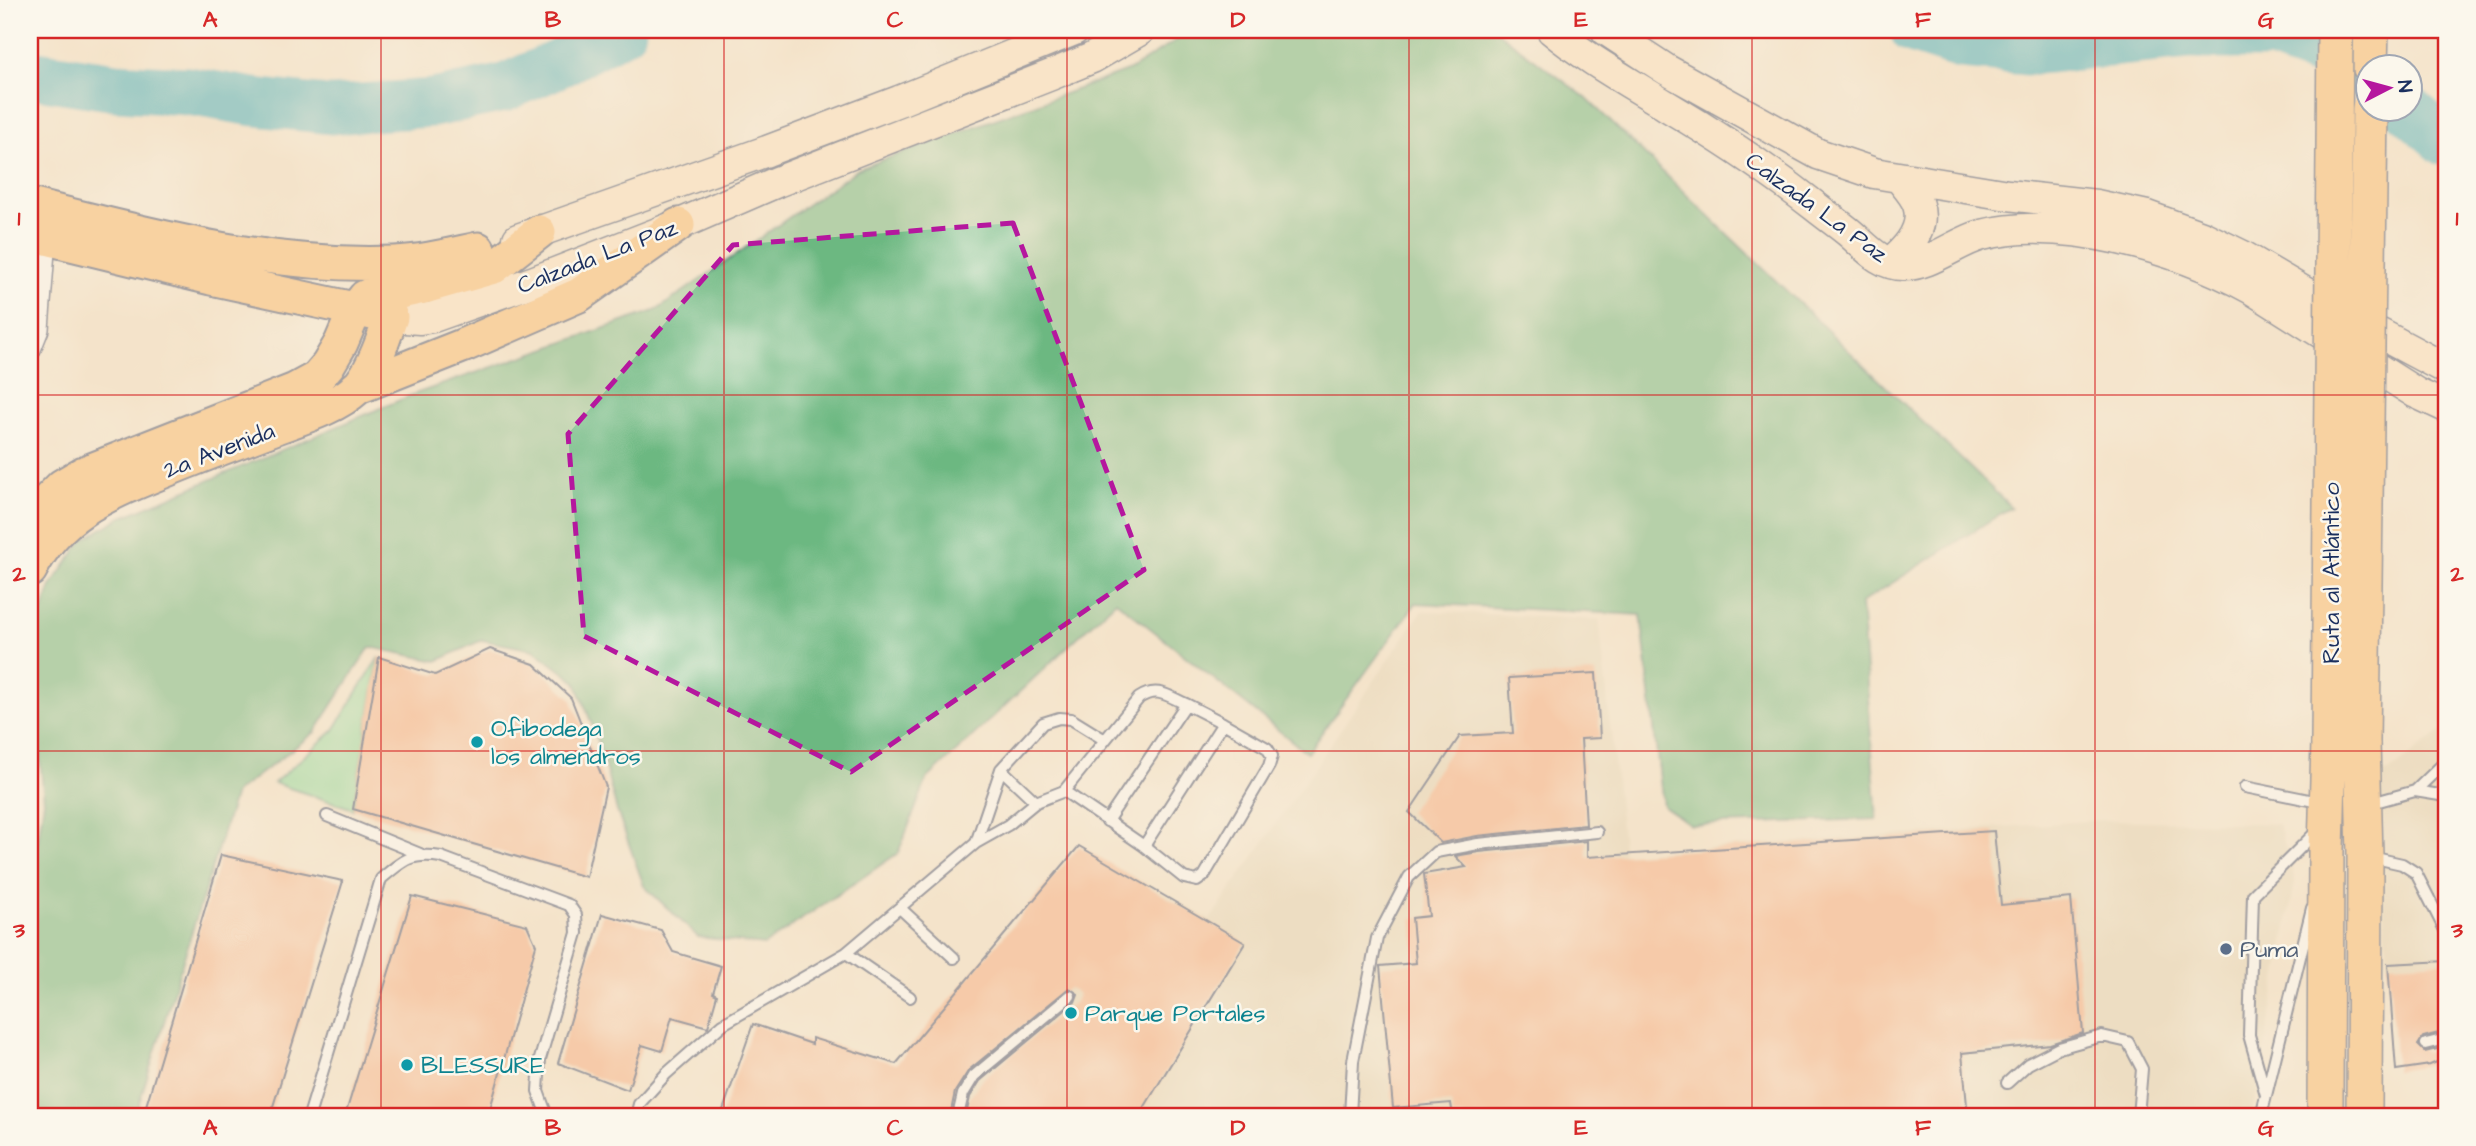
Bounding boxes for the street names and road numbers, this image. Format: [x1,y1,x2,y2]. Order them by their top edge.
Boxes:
street label: Calzada La Paz [1738,144,1895,271]
street label: Calzada La Paz [512,211,682,303]
street label: 2a Avenida [159,414,280,488]
street label: Ruta al Atlántico [2315,482,2349,664]

